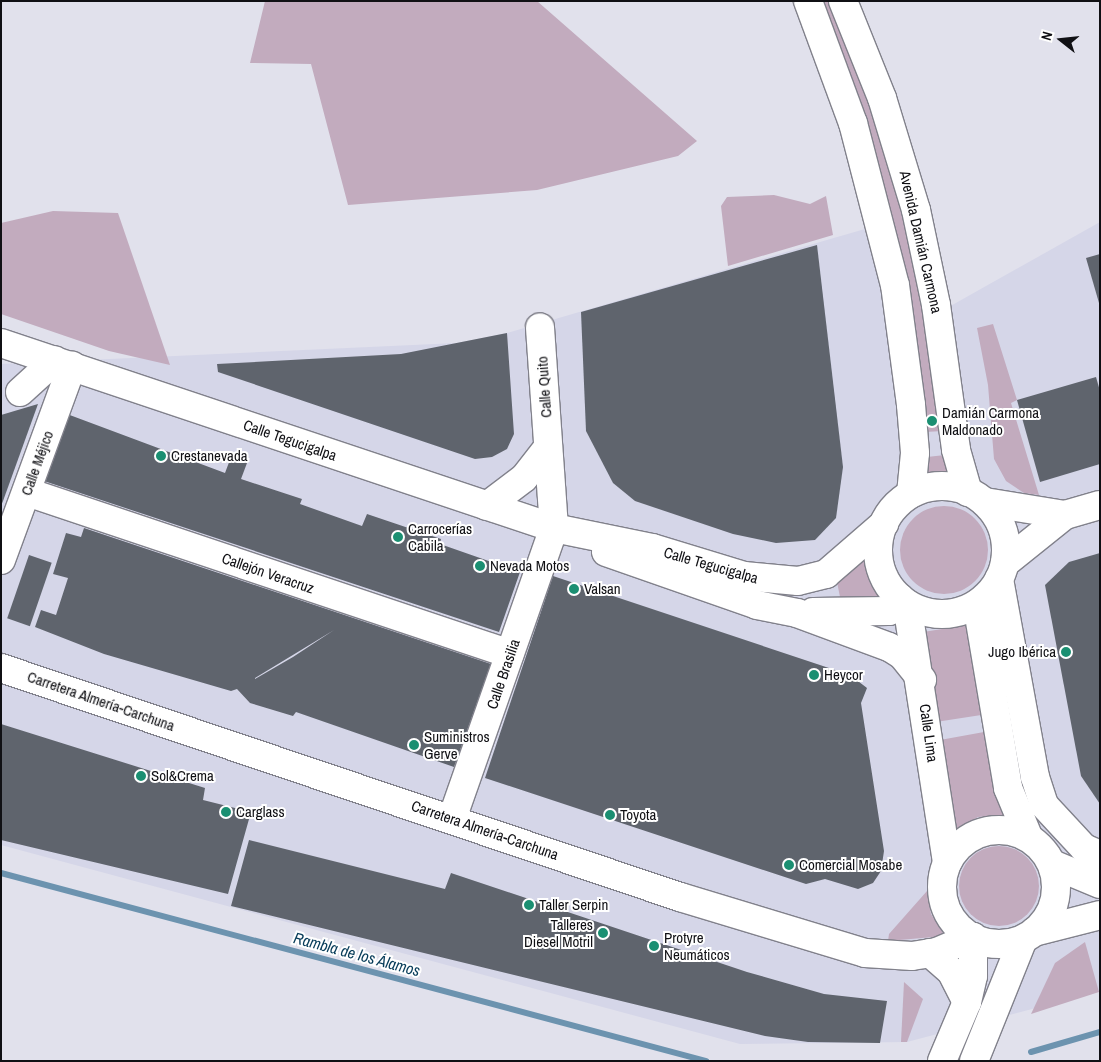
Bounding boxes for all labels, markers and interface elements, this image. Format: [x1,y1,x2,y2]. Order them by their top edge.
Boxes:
north arrow [1036,15,1086,65]
text: N [1037,29,1056,42]
street label: Avenida Damián Carmona [896,169,946,315]
street label: Calle Quito [533,356,555,418]
place label: Damián Carmona Maldonado [942,403,1039,438]
marker: Damián Carmona Maldonado [926,415,938,427]
street label: Calle Tegucigalpa [241,416,339,464]
street label: Calle Méjico [17,428,57,498]
place label: Crestanevada [171,447,248,465]
marker: Crestanevada [155,450,167,462]
place label: Carrocerías Cabila [408,519,472,554]
marker: Carrocerías Cabila [392,531,404,543]
street label: Calle Tegucigalpa [662,543,760,587]
street label: Callejón Veracruz [220,549,316,597]
place label: Nevada Motos [490,557,569,575]
marker: Nevada Motos [474,560,486,572]
place label: Valsan [584,580,621,598]
marker: Valsan [568,583,580,595]
street label: Calle Brasilia [483,636,523,712]
place label: Jugo Ibérica [988,643,1056,661]
marker: Jugo Ibérica [1060,646,1072,658]
place label: Heycor [824,666,863,684]
street label: Carretera Almería-Carchuna [25,667,177,735]
marker: Heycor [808,669,820,681]
street label: Calle Lima [916,703,942,763]
place label: Suministros Gerve [424,727,490,762]
marker: Suministros Gerve [408,739,420,751]
place label: Sol&Crema [151,767,214,785]
marker: Sol&Crema [135,770,147,782]
street label: Carretera Almería-Carchuna [409,796,561,864]
place label: Carglass [236,803,285,821]
marker: Carglass [220,806,232,818]
place label: Toyota [620,806,656,824]
marker: Toyota [604,809,616,821]
place label: Comercial Mosabe [799,856,902,874]
marker: Comercial Mosabe [783,859,795,871]
place label: Taller Serpin [539,896,608,914]
marker: Taller Serpin [523,899,535,911]
place label: Talleres Diesel Motril [524,915,593,950]
marker: Talleres Diesel Motril [597,927,609,939]
water label: Rambla de los Álamos [291,928,423,980]
place label: Protyre Neumáticos [664,928,730,963]
marker: Protyre Neumáticos [648,940,660,952]

